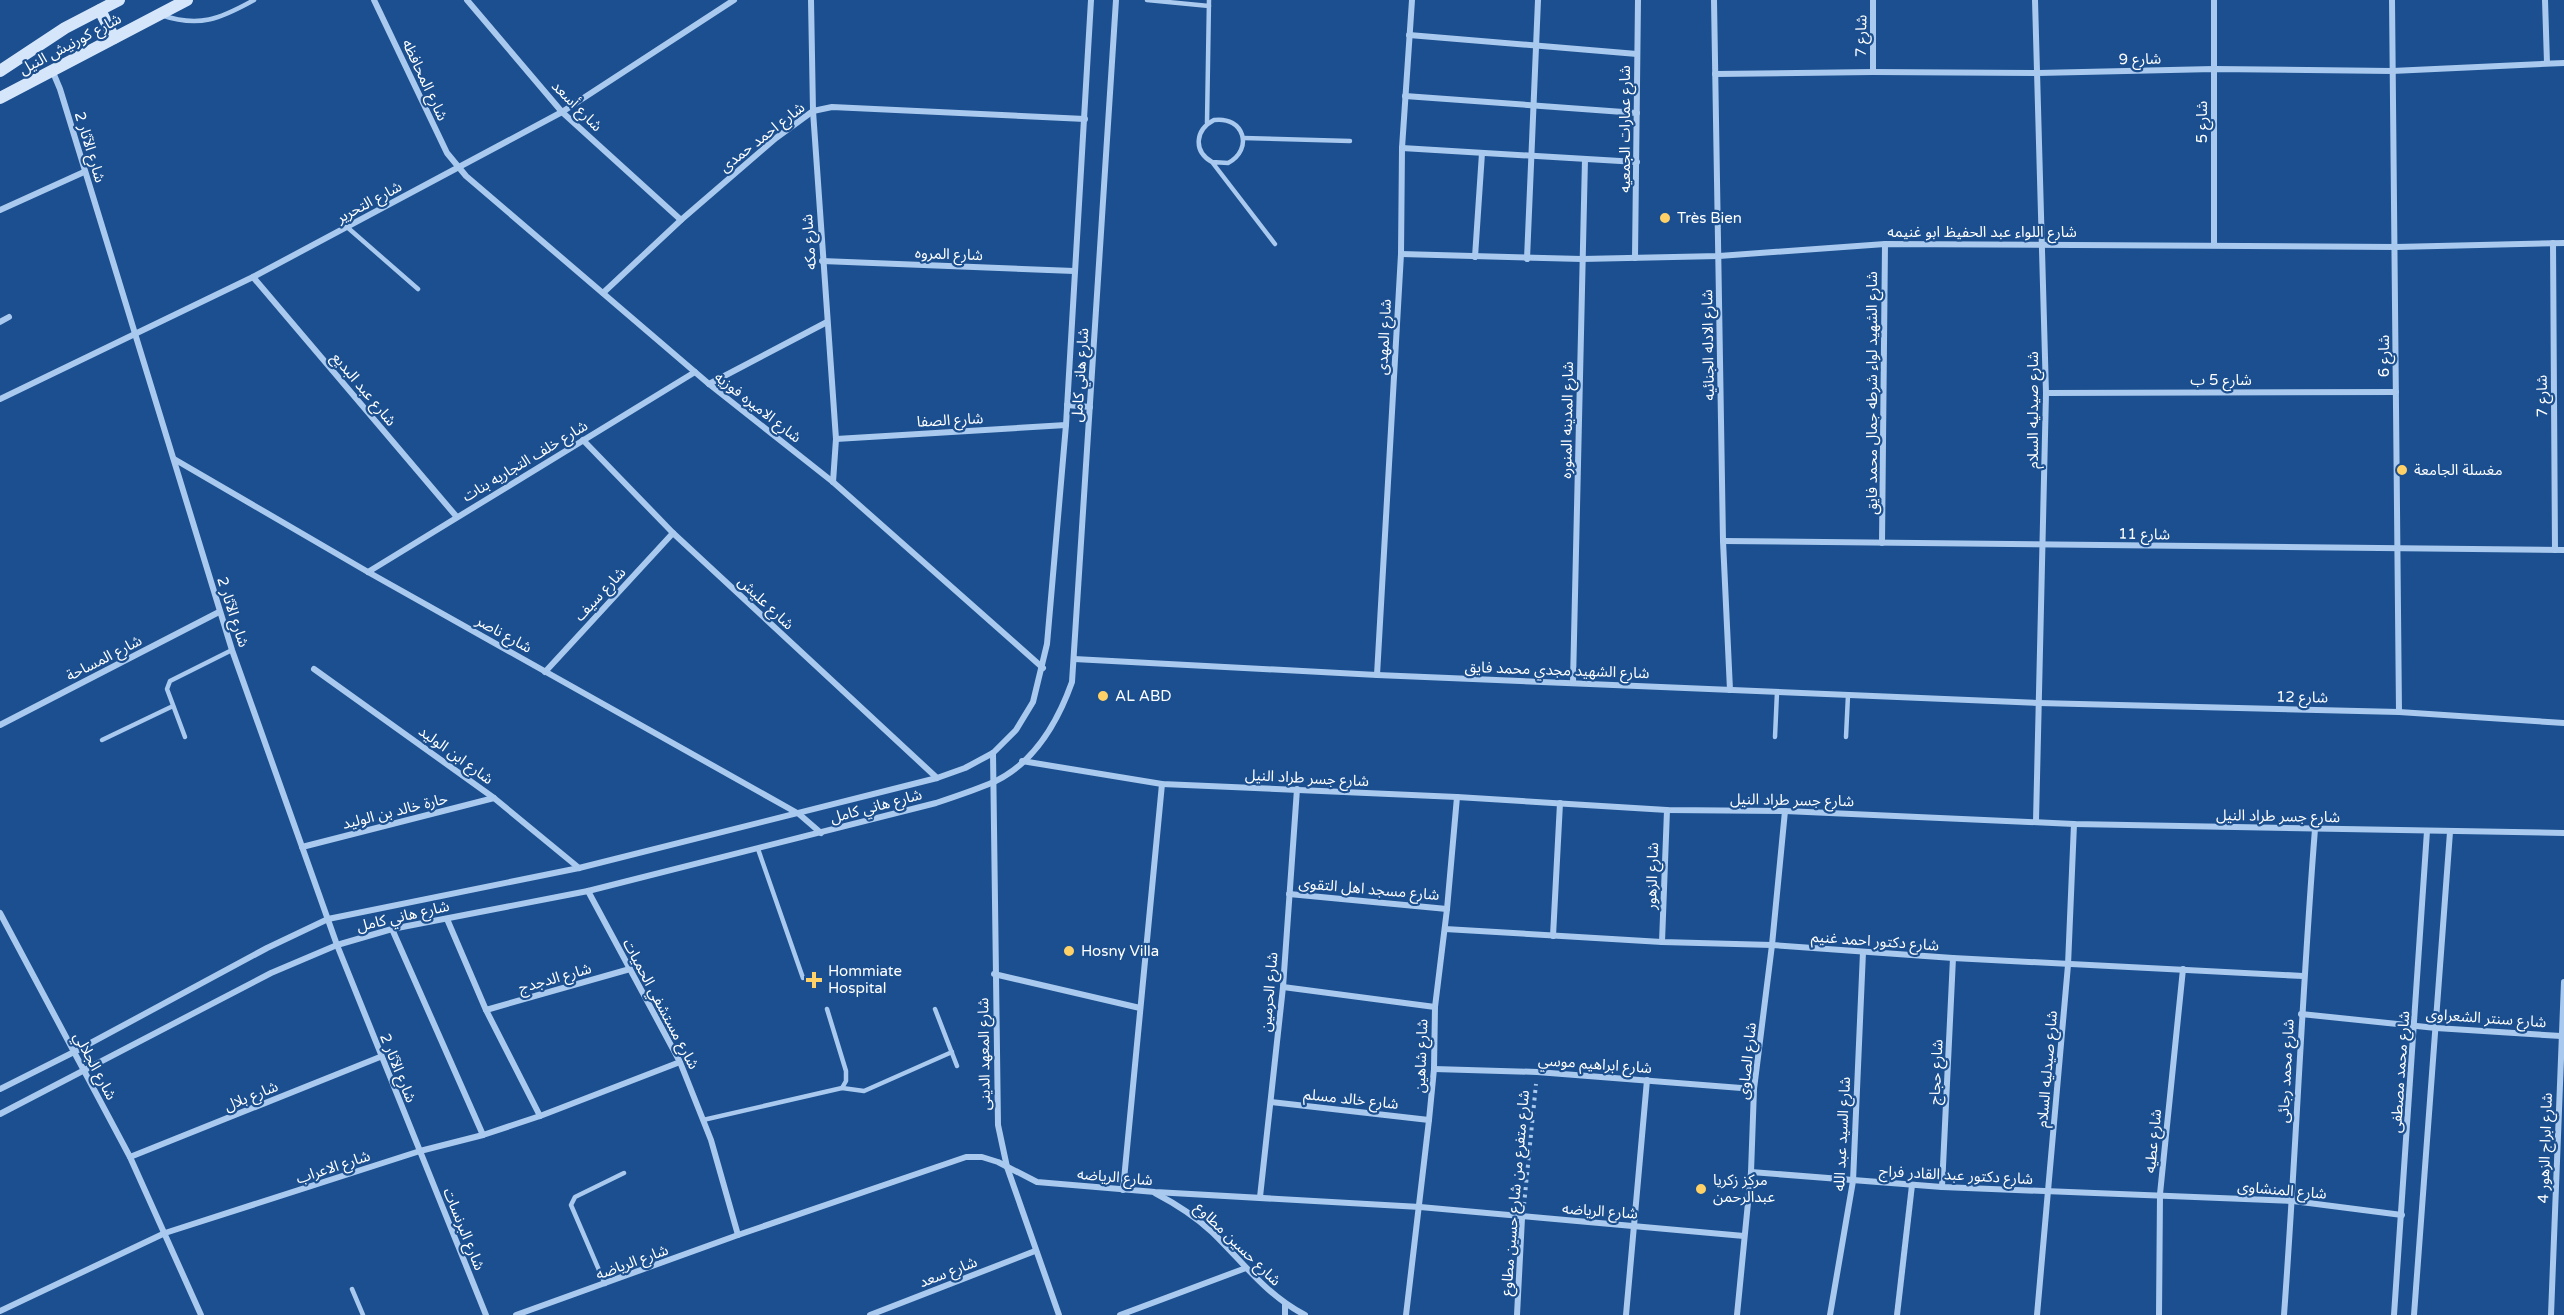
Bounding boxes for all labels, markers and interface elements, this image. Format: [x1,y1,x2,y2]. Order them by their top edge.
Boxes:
street label: شارع كورنيش النيل [16,9,126,81]
street label: شارع 7 [1852,14,1873,57]
street label: شارع المحافظه [396,36,452,125]
street label: شارع 9 [2119,50,2162,71]
street label: شارع عمارات الجمعيه [1616,65,1637,193]
street label: شارع أسعد [546,77,606,137]
street label: شارع احمد حمدى [716,98,810,178]
street label: شارع 5 [2193,100,2214,143]
street label: شارع الآثار 2 [68,109,109,186]
street label: شارع التحرير [332,177,406,230]
place label: Très Bien [1677,209,1742,227]
marker: Très Bien [1658,211,1672,225]
street label: شارع مكه [798,213,823,271]
street label: شارع اللواء عبد الحفيظ ابو غنيمه [1887,223,2077,244]
street label: شارع المروه [915,244,984,267]
street label: شارع الشهيد لواء شرطه جمال محمد فايق [1863,271,1884,515]
street label: شارع الادله الجنائيه [1698,289,1721,401]
street label: شارع المهدى [1373,298,1398,376]
street label: شارع هاني كامل [1068,327,1095,423]
street label: شارع 6 [2375,334,2396,377]
street label: شارع عبد البديع [326,348,400,432]
street label: شارع صيدليه السلام [2024,351,2045,469]
street label: شارع المدينه المنوره [1557,361,1580,479]
street label: شارع الاميره فوزيه [709,368,805,449]
street label: شارع 5 ب [2190,371,2252,392]
street label: شارع 7 [2533,374,2554,417]
street label: شارع الصفا [916,409,984,434]
street label: شارع خلف التجاريه بنات [459,416,593,508]
place label: مغسلة الجامعة [2414,461,2503,479]
marker: مغسلة الجامعة [2395,463,2409,477]
street label: شارع 11 [2118,525,2170,546]
street label: شارع سيف [571,563,632,627]
street label: شارع عليش [732,573,798,636]
street label: شارع الآثار 2 [210,574,253,651]
street label: شارع ناصر [471,611,535,659]
street label: شارع المساحة [63,631,146,687]
street label: شارع الشهيد مجدي محمد فايق [1464,658,1650,685]
place label: AL ABD [1115,687,1172,705]
street label: شارع 12 [2276,688,2328,709]
marker: AL ABD [1096,689,1110,703]
street label: شارع ابن الوليد [414,722,497,791]
street label: شارع جسر طراد النيل [1244,766,1370,793]
street label: شارع هاني كامل [828,785,925,830]
street label: حارة خالد بن الوليد [340,789,450,833]
street label: شارع جسر طراد النيل [1730,790,1854,813]
street label: شارع جسر طراد النيل [2216,806,2340,829]
street label: شارع الزهور [1642,842,1665,911]
street label: شارع مسجد اهل التقوى [1298,874,1440,907]
street label: شارع هاني كامل [355,897,452,938]
street label: شارع دكتور احمد غنيم [1810,928,1940,957]
street label: شارع مستشفي الحميات [616,936,703,1074]
place label: Hosny Villa [1081,942,1159,960]
marker: Hosny Villa [1062,944,1076,958]
street label: شارع الحرمين [1257,951,1284,1033]
street label: شارع الدجدج [516,959,595,1000]
place label: Hommiate Hospital [828,962,902,997]
marker: Hommiate Hospital [805,971,823,989]
street label: شارع المعهد الدينى [974,997,997,1111]
street label: شارع سنتر الشعراوى [2425,1005,2547,1034]
street label: شارع صيدليه السلام [2033,1009,2064,1129]
street label: شارع محمد مصطفى [2387,1010,2416,1134]
street label: شارع شاهين [1411,1018,1434,1094]
street label: شارع محمد رجائى [2274,1018,2301,1124]
street label: شارع الصاوى [1734,1021,1763,1101]
street label: شارع الجلالي [67,1029,120,1105]
street label: شارع الآثار 2 [373,1031,420,1107]
street label: شارع حجاج [1925,1039,1950,1105]
street label: شارع ابراهيم موسي [1537,1051,1653,1080]
street label: شارع السيد عبد الله [1830,1076,1857,1192]
street label: شارع بلال [221,1077,282,1118]
street label: شارع خالد مسلم [1302,1085,1400,1116]
street label: شارع متفرع من شارع حسين مطاوع [1497,1089,1536,1297]
street label: شارع ابراج الزهور 4 [2534,1092,2559,1204]
street label: شارع عطيه [2141,1108,2168,1174]
street label: شارع الاعراب [294,1146,374,1190]
street label: شارع دكتور عبد القادر فراج [1878,1162,2034,1191]
street label: شارع الرياضه [1076,1165,1154,1192]
place label: مركز زكريا عبدالرحمن [1713,1171,1775,1206]
street label: شارع المنشاوى [2236,1177,2328,1206]
marker: مركز زكريا عبدالرحمن [1694,1182,1708,1196]
street label: شارع البرنسات [437,1185,489,1274]
street label: شارع حسين مطاوع [1189,1198,1285,1292]
street label: شارع الرياضه [1561,1199,1639,1226]
street label: شارع الرياضه [593,1241,672,1286]
street label: شارع سعد [916,1253,981,1294]

